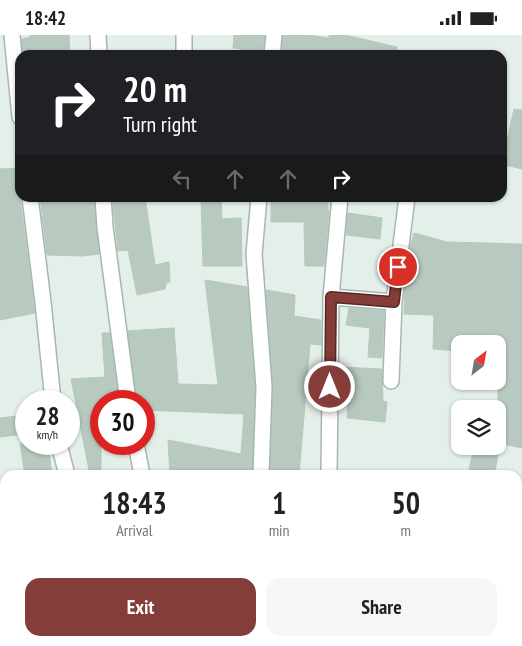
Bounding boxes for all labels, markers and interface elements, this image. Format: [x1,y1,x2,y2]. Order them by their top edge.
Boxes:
text: 18:42 [25,6,66,30]
text: 20 m [123,66,187,112]
icon: right [40,70,105,135]
text: Turn right [123,110,197,138]
icon: left [168,165,196,193]
icon: ahead [221,165,249,193]
icon: ahead [274,165,302,193]
icon: right [327,165,355,193]
pin [377,246,419,288]
icon: arrive [384,253,412,281]
north arrow [451,335,506,390]
map controls [451,335,506,455]
position arrow [303,360,355,412]
speed limit sign: 30 [90,390,155,455]
text: 28 [36,400,59,432]
button: layers [451,400,506,455]
text: km/h [37,427,58,442]
text: 18:43 [102,483,167,522]
text: 1 [272,483,286,522]
text: 50 [391,483,420,522]
text: Arrival [116,520,152,540]
text: min [269,520,290,540]
text: m [401,520,411,540]
button: Exit [25,578,256,636]
button: Share [266,578,497,636]

